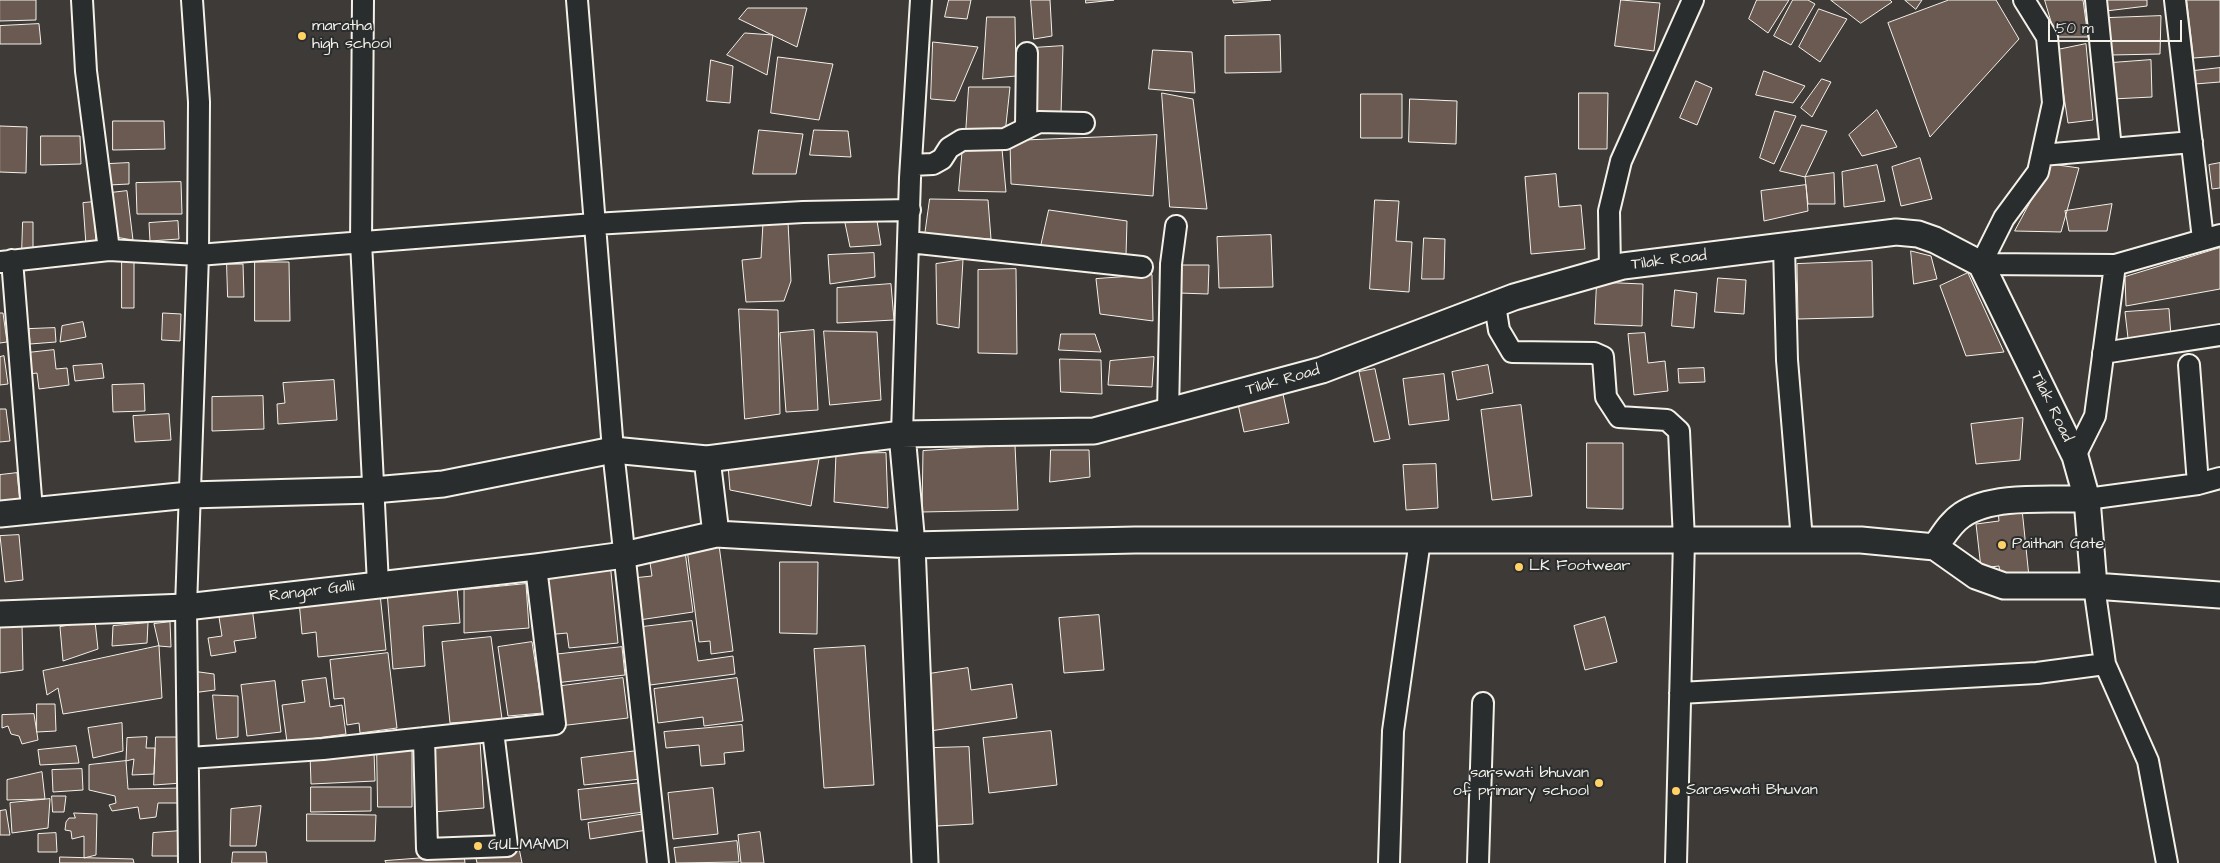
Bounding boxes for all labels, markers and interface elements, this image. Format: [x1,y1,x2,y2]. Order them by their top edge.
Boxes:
scale bar [2050,10,2184,42]
place label: maratha high school [312,17,392,55]
text: 50 m [2056,18,2094,39]
marker: maratha high school [296,30,308,42]
street label: Tilak Road [1630,247,1708,275]
street label: Tilak Road [1244,361,1322,401]
street label: Tilak Road [2026,369,2076,445]
place label: Paithan Gate [2012,535,2104,555]
marker: Paithan Gate [1996,539,2008,551]
place label: LK Footwear [1529,557,1630,577]
marker: LK Footwear [1513,561,1525,573]
street label: Rangar Galli [268,577,356,607]
place label: sarswati bhuvan of primary school [1453,764,1589,802]
marker: sarswati bhuvan of primary school [1593,777,1605,789]
place label: Saraswati Bhuvan [1686,781,1818,801]
marker: Saraswati Bhuvan [1670,785,1682,797]
place label: GULMAMDI [488,836,569,856]
marker: GULMAMDI [472,840,484,852]

